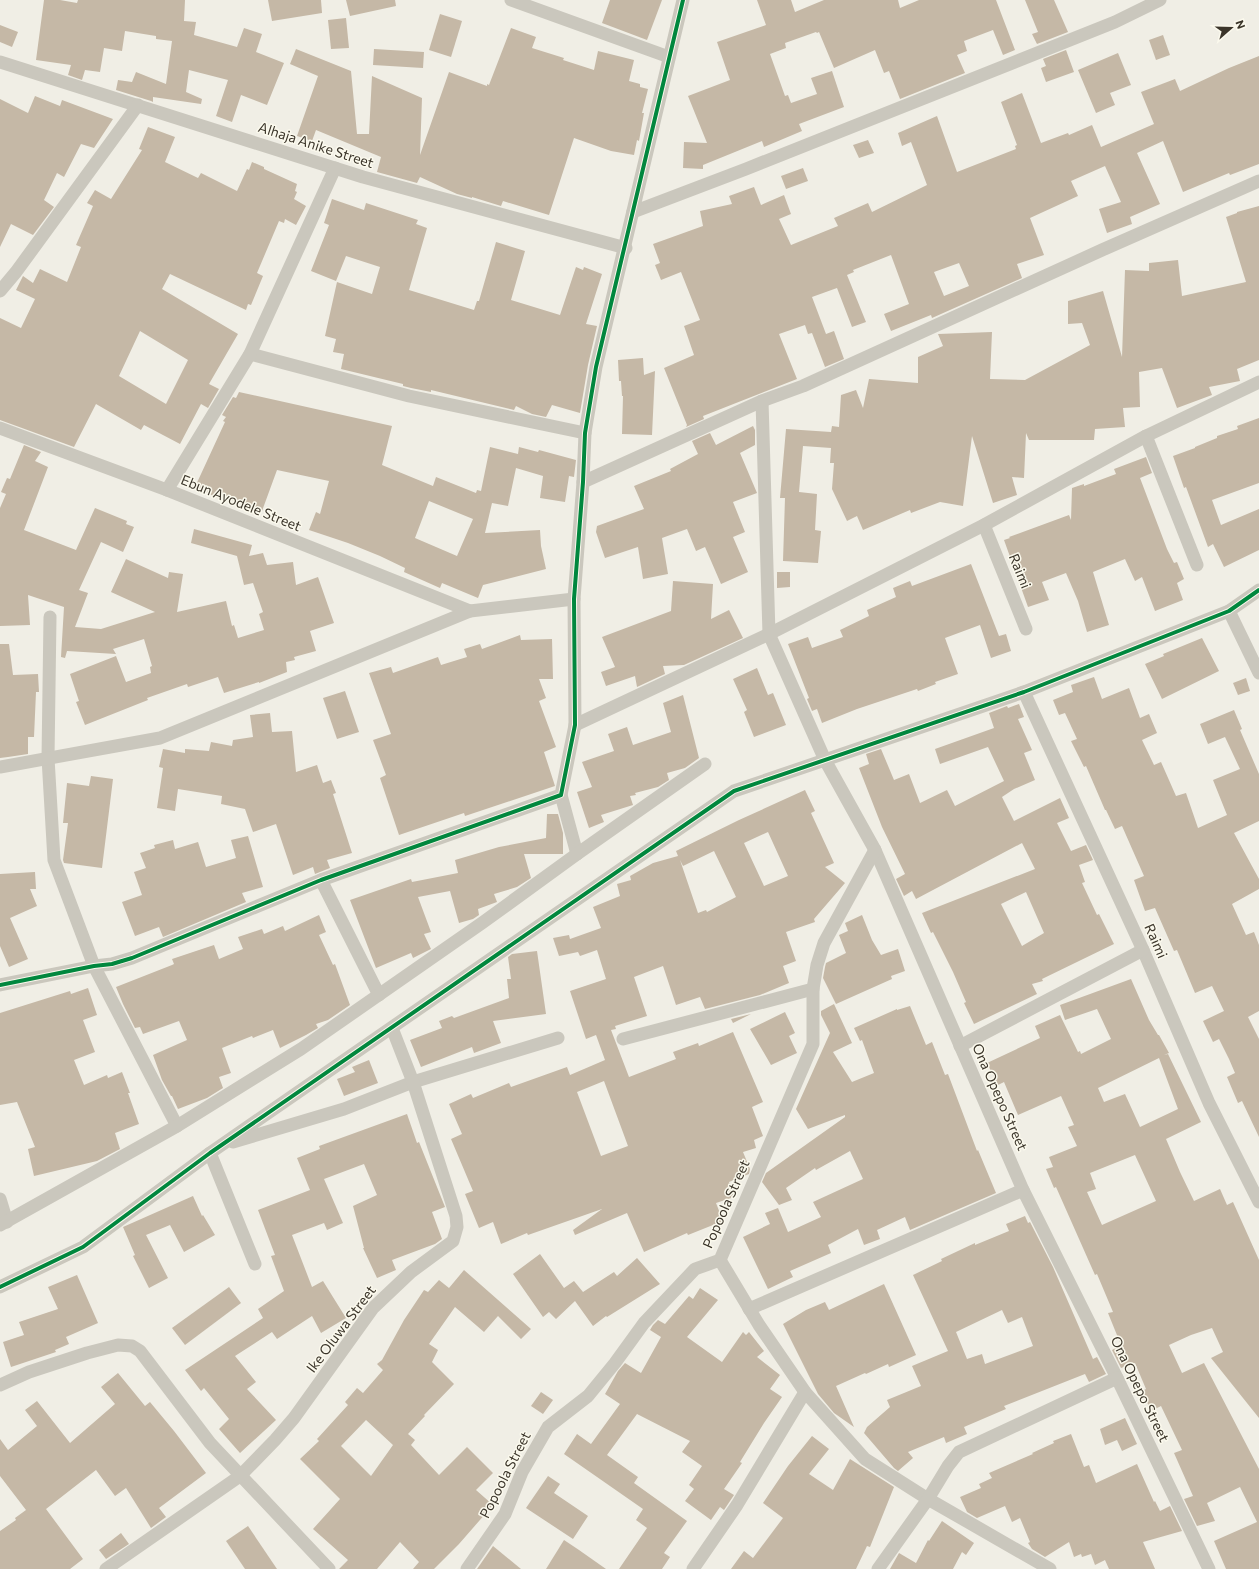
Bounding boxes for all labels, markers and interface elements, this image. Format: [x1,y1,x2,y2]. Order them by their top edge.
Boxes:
north arrow [1211,8,1251,48]
text: N [1233,18,1248,31]
street label: Alhaja Anike Street [256,118,376,171]
street label: Ebun Ayodele Street [179,471,304,535]
street label: Raimi [1006,551,1035,591]
street label: Raimi [1141,921,1172,961]
street label: Ona Opepo Street [969,1041,1032,1153]
street label: Popoola Street [698,1157,753,1251]
street label: Ike Oluwa Street [302,1282,379,1376]
street label: Ona Opepo Street [1108,1333,1174,1445]
street label: Popoola Street [475,1428,534,1521]

